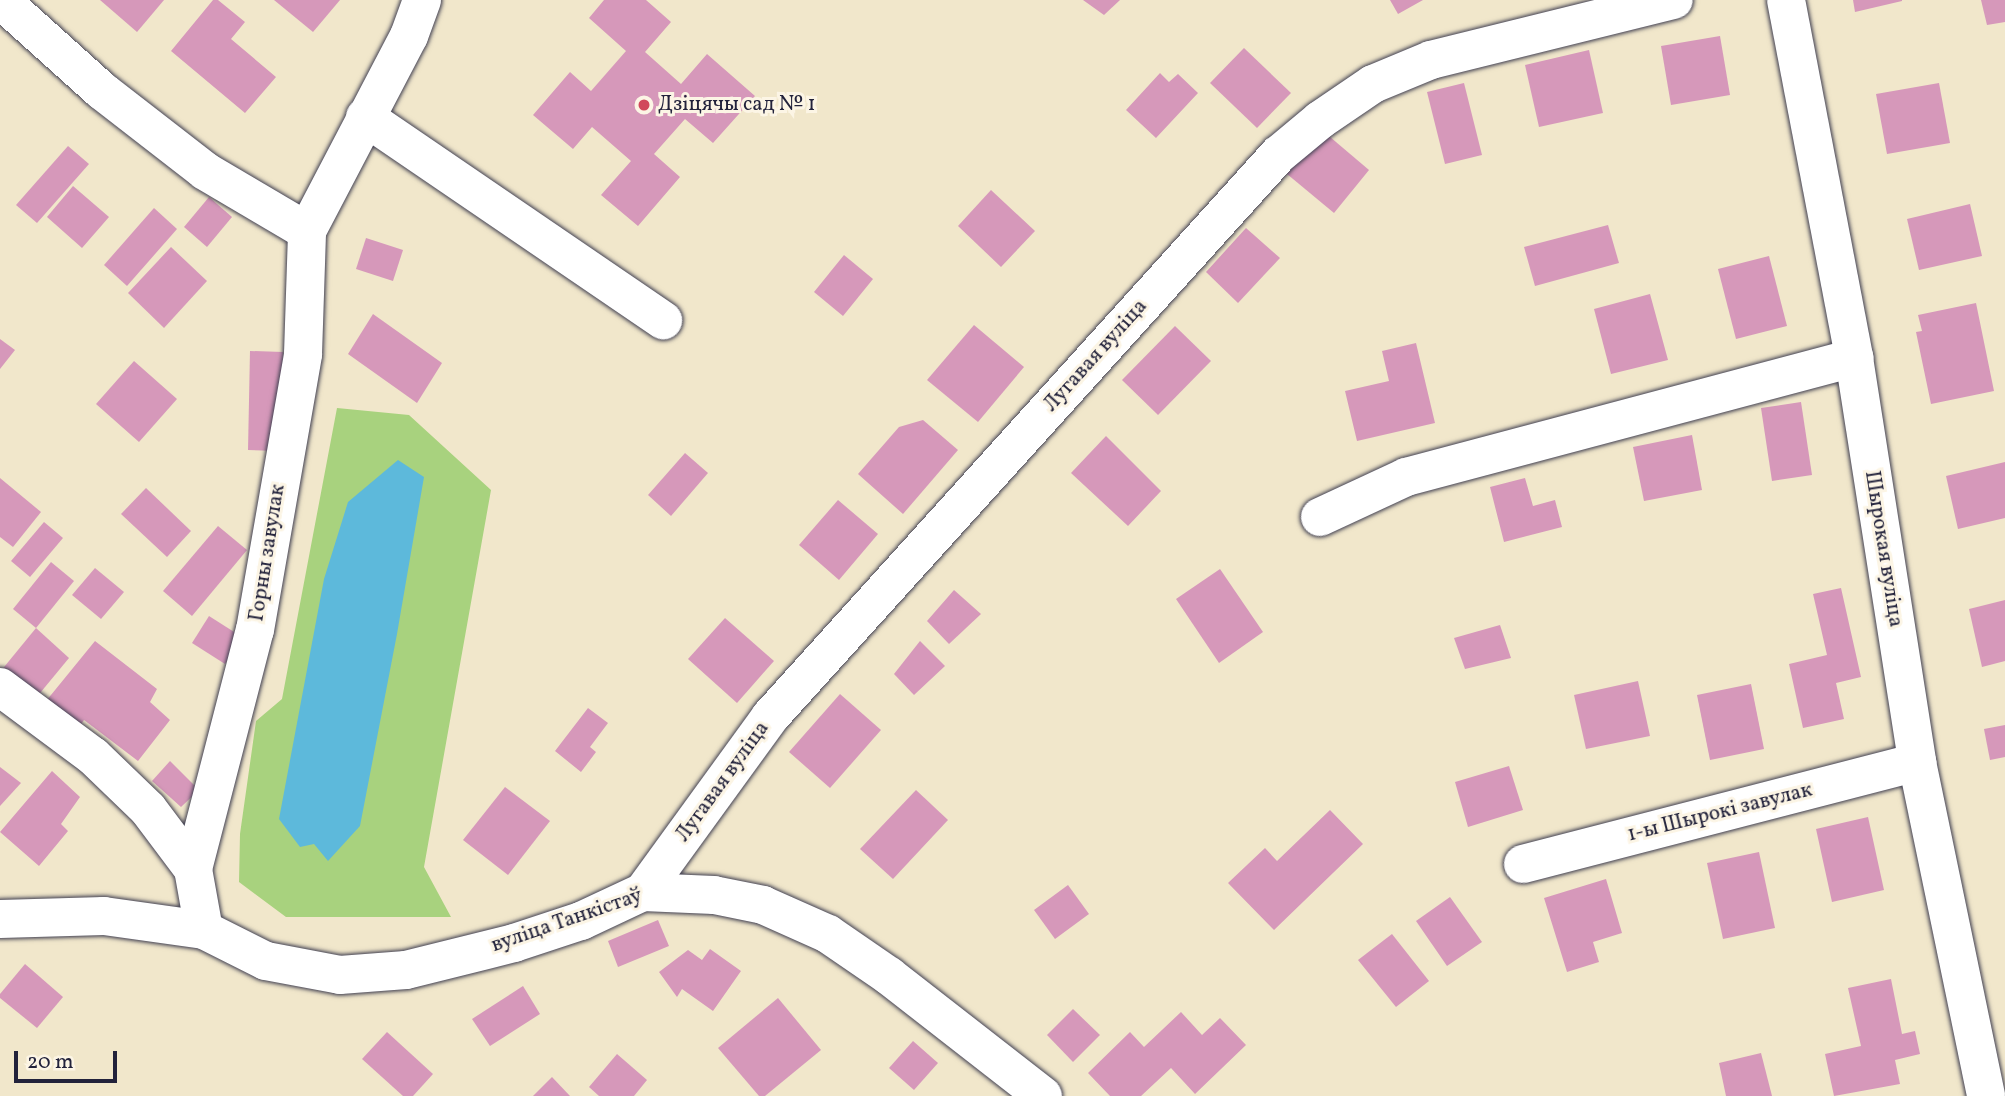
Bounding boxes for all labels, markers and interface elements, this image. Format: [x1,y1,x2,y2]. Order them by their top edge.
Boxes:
place label: Дзіцячы сад № 1 [658,92,816,118]
marker: Дзіцячы сад № 1 [636,97,652,113]
street label: Лугавая вуліца [1039,295,1153,417]
street label: Шырокая вуліца [1858,469,1908,629]
street label: Горны завулак [245,483,291,623]
street label: Лугавая вуліца [671,717,775,847]
street label: 1-ы Шырокі завулак [1625,778,1815,848]
street label: вуліца Танкістаў [488,883,646,959]
scale bar [18,1036,121,1080]
text: 20 m [27,1048,73,1077]

